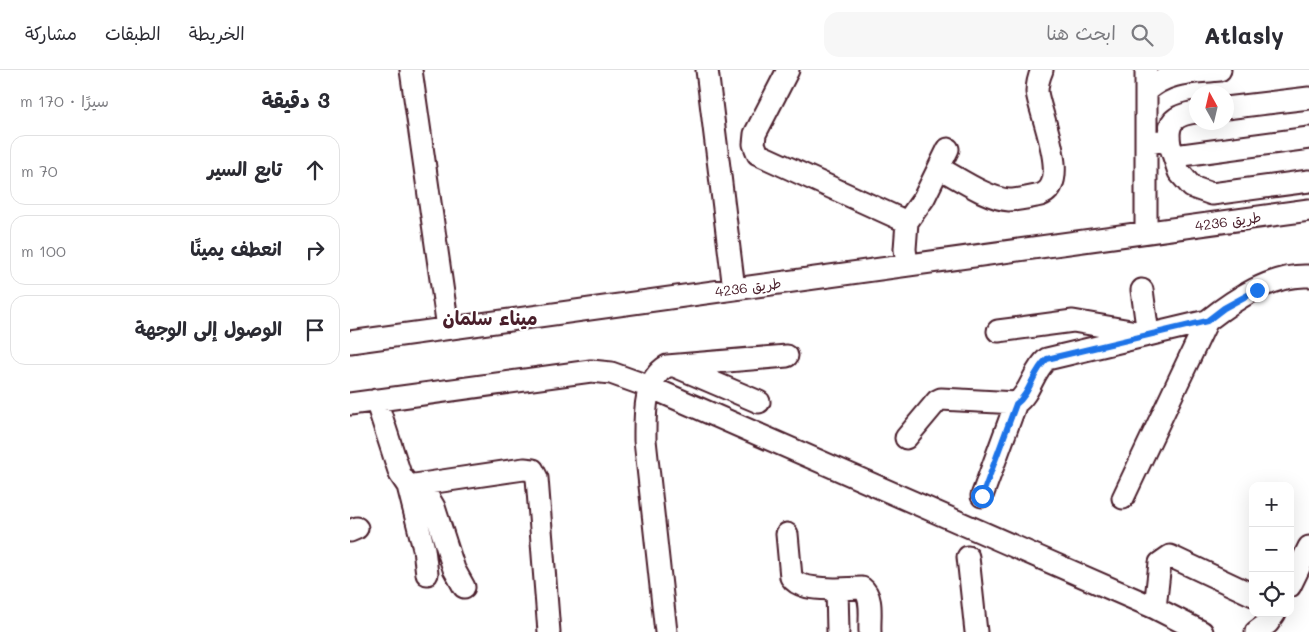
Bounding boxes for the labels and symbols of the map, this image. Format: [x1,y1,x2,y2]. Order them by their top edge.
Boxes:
north arrow [1189,85,1234,130]
street label: طريق 4236 [1194,207,1262,235]
street label: طريق 4236 [714,273,782,301]
route end [1246,279,1269,302]
district label: ميناء سلمان [442,305,538,330]
route start [971,485,994,508]

